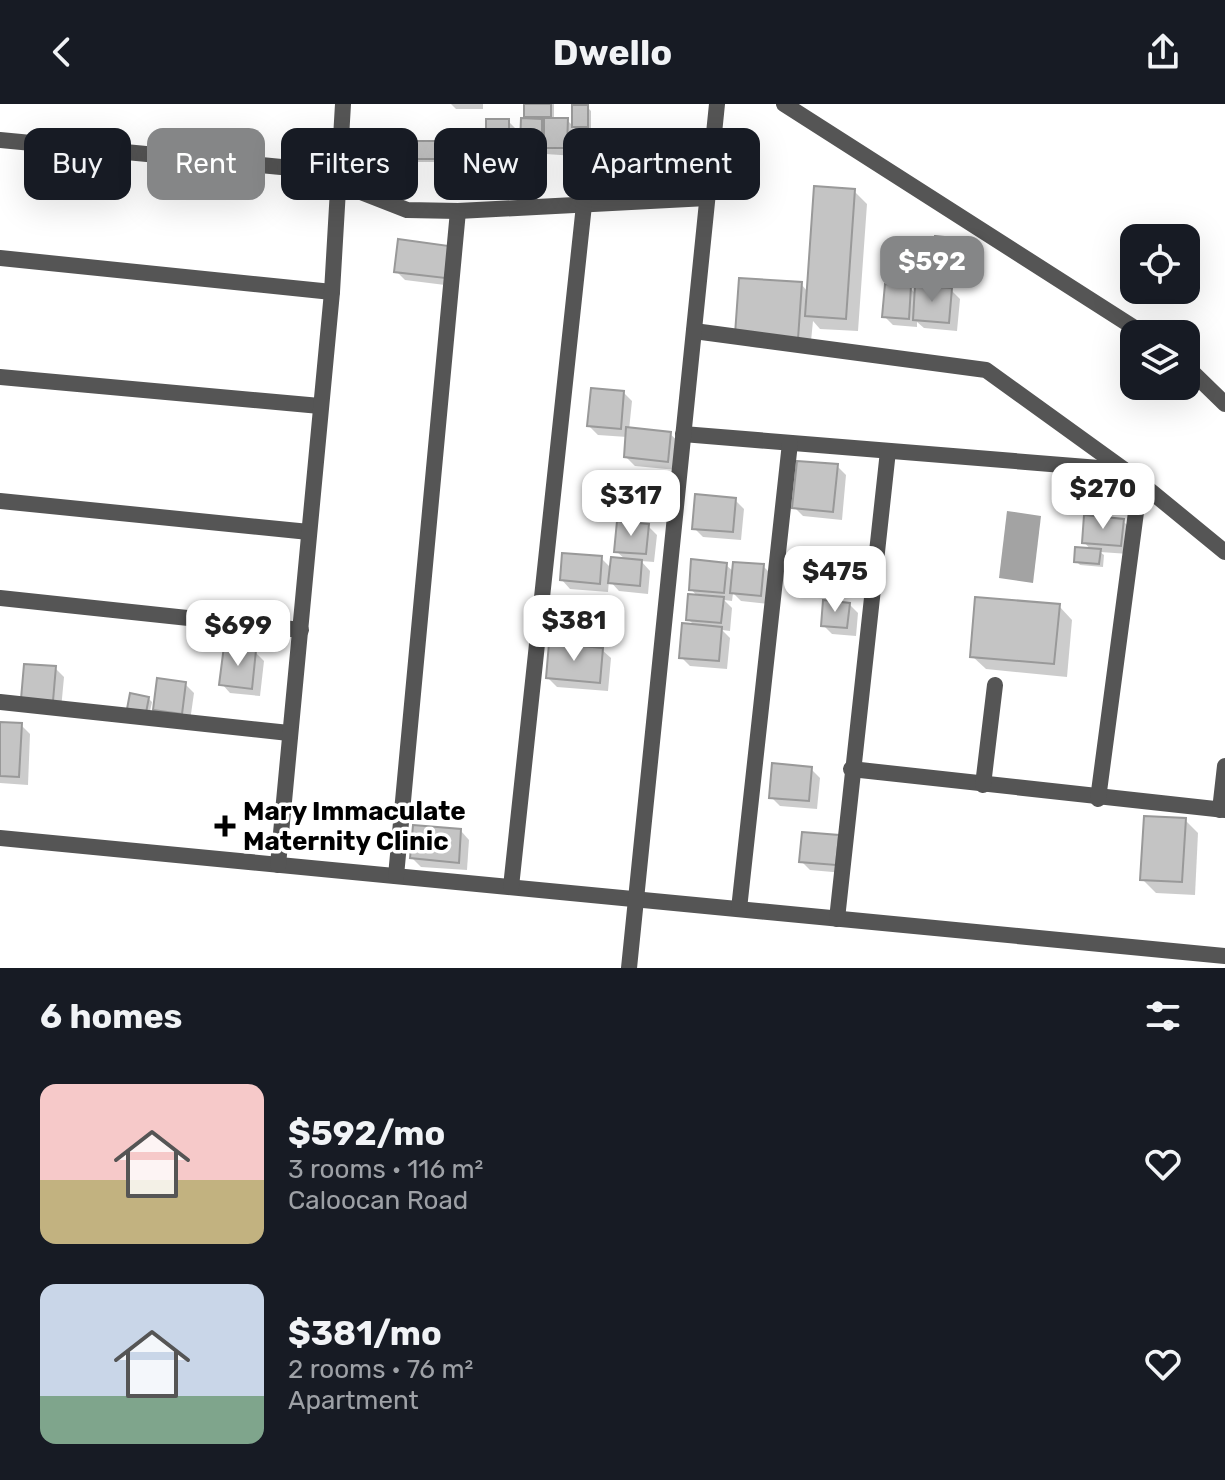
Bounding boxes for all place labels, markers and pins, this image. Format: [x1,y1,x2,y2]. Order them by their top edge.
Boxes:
pin: $592 [885,236,979,304]
pin: $270 [1056,463,1150,531]
pin: $317 [584,470,678,538]
pin: $475 [788,546,882,614]
pin: $381 [527,595,621,663]
pin: $699 [191,600,285,668]
place label: Mary Immaculate Maternity Clinic [243,796,466,857]
marker: Mary Immaculate Maternity Clinic [214,815,236,837]

